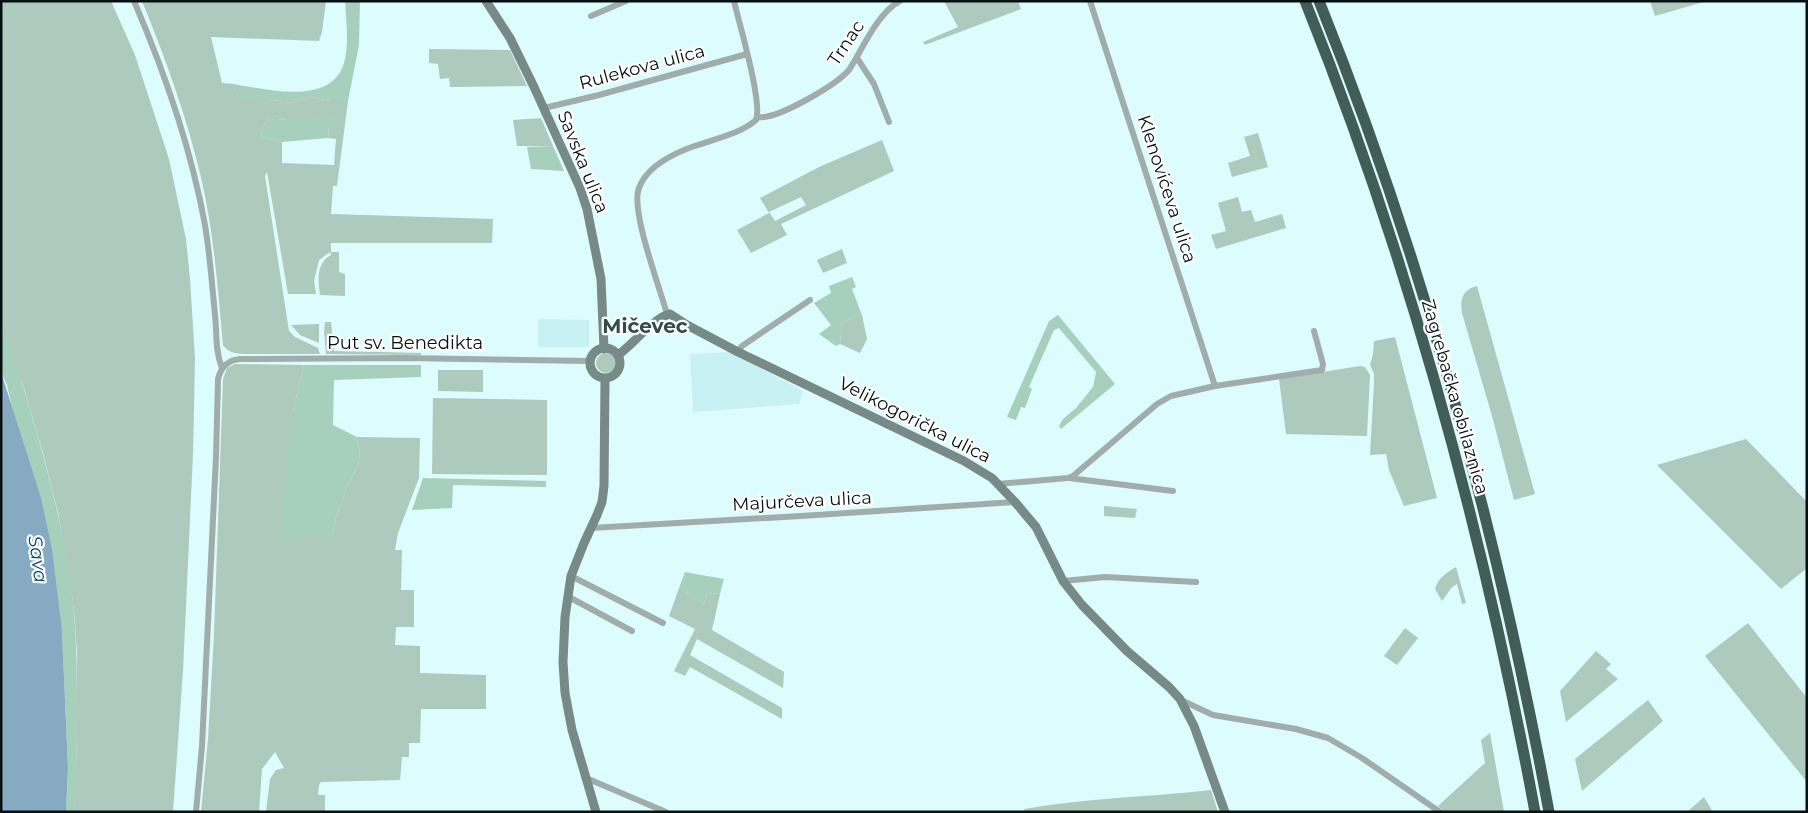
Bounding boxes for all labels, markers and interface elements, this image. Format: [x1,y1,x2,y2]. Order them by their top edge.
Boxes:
street label: Trnac [823,16,869,70]
street label: Rulekova ulica [577,40,707,94]
street label: Savska ulica [552,108,614,216]
street label: Klenovićeva ulica [1133,112,1201,266]
street label: Zagrebačka obilaznica [1417,297,1493,497]
district label: Mičevec [602,314,688,338]
street label: Put sv. Benedikta [327,332,483,354]
street label: Velikogorička ulica [835,372,995,468]
street label: Majurčeva ulica [732,486,872,516]
water label: Sava [23,534,53,584]

